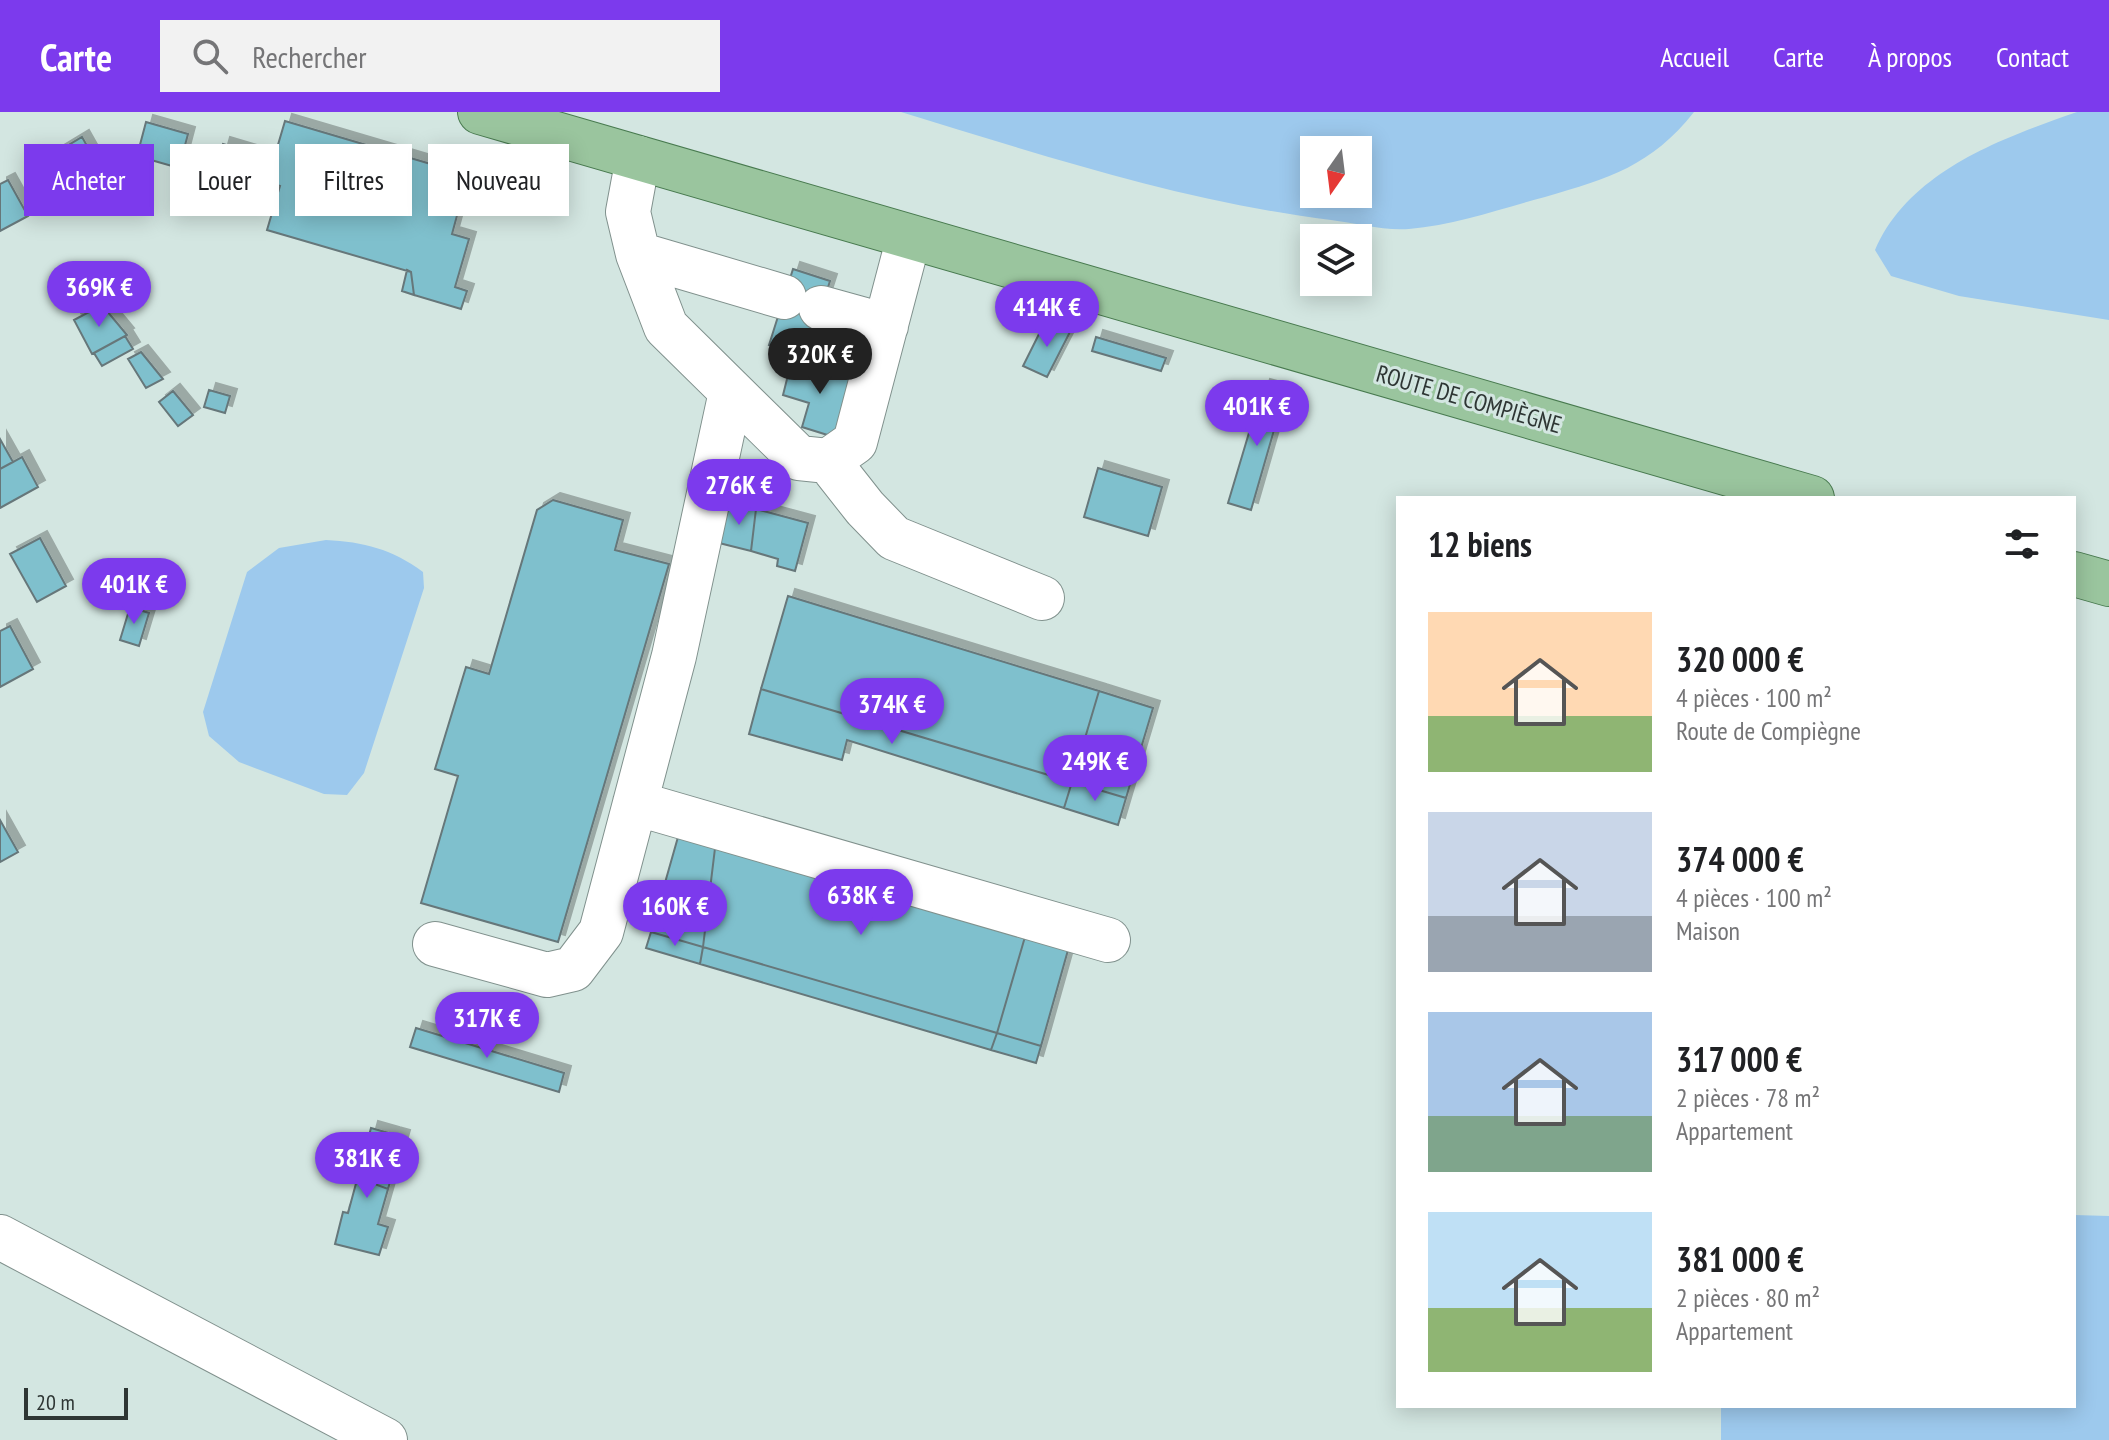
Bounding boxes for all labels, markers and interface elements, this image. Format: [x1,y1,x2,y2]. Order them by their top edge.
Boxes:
search box [160,20,720,92]
text: Carte [40,32,112,81]
icon: search [188,34,232,78]
text: Rechercher [252,37,367,76]
text: Accueil [1660,38,1729,75]
text: Carte [1773,38,1824,75]
text: À propos [1868,38,1952,75]
text: Contact [1996,38,2069,75]
north arrow [1300,136,1372,208]
map controls [1300,136,1372,296]
chip: Acheter [24,144,154,216]
chip: Louer [170,144,279,216]
chip: Filtres [295,144,412,216]
chip: Nouveau [428,144,569,216]
button: layers [1300,224,1372,296]
pin: 369K € [34,261,164,329]
text: 369K € [65,270,133,303]
pin: 414K € [982,281,1112,349]
text: 414K € [1013,290,1081,323]
pin: 320K € [755,328,885,396]
text: 320K € [786,337,854,370]
street label: ROUTE DE COMPIÈGNE [1373,358,1565,440]
pin: 401K € [1192,380,1322,448]
text: 401K € [1223,389,1291,422]
pin: 276K € [674,459,804,527]
text: 276K € [705,468,773,501]
text: 12 biens [1428,522,1532,566]
icon: filters [2000,522,2044,566]
pin: 401K € [69,558,199,626]
text: 401K € [100,567,168,600]
text: 320 000 € [1676,637,1804,681]
icon: home [1492,644,1588,740]
pin: 374K € [827,678,957,746]
text: 4 pièces · 100 m² [1676,681,1832,714]
text: 374K € [858,687,926,720]
text: Route de Compiègne [1676,714,1861,747]
pin: 249K € [1030,735,1160,803]
text: 249K € [1061,744,1129,777]
text: 374 000 € [1676,837,1804,881]
icon: home [1492,844,1588,940]
pin: 638K € [796,869,926,937]
text: 638K € [827,878,895,911]
pin: 160K € [610,880,740,948]
text: 4 pièces · 100 m² [1676,881,1832,914]
text: 160K € [641,889,709,922]
text: Maison [1676,914,1740,947]
pin: 317K € [422,992,552,1060]
text: 317K € [453,1001,521,1034]
text: 317 000 € [1676,1037,1802,1081]
icon: home [1492,1044,1588,1140]
text: 2 pièces · 78 m² [1676,1081,1820,1114]
text: Appartement [1676,1114,1793,1147]
pin: 381K € [302,1132,432,1200]
text: 381K € [333,1141,401,1174]
text: 381 000 € [1676,1237,1804,1281]
icon: home [1492,1244,1588,1340]
text: 2 pièces · 80 m² [1676,1281,1820,1314]
text: Appartement [1676,1314,1793,1347]
scale bar [24,1384,128,1420]
text: 20 m [36,1388,75,1416]

